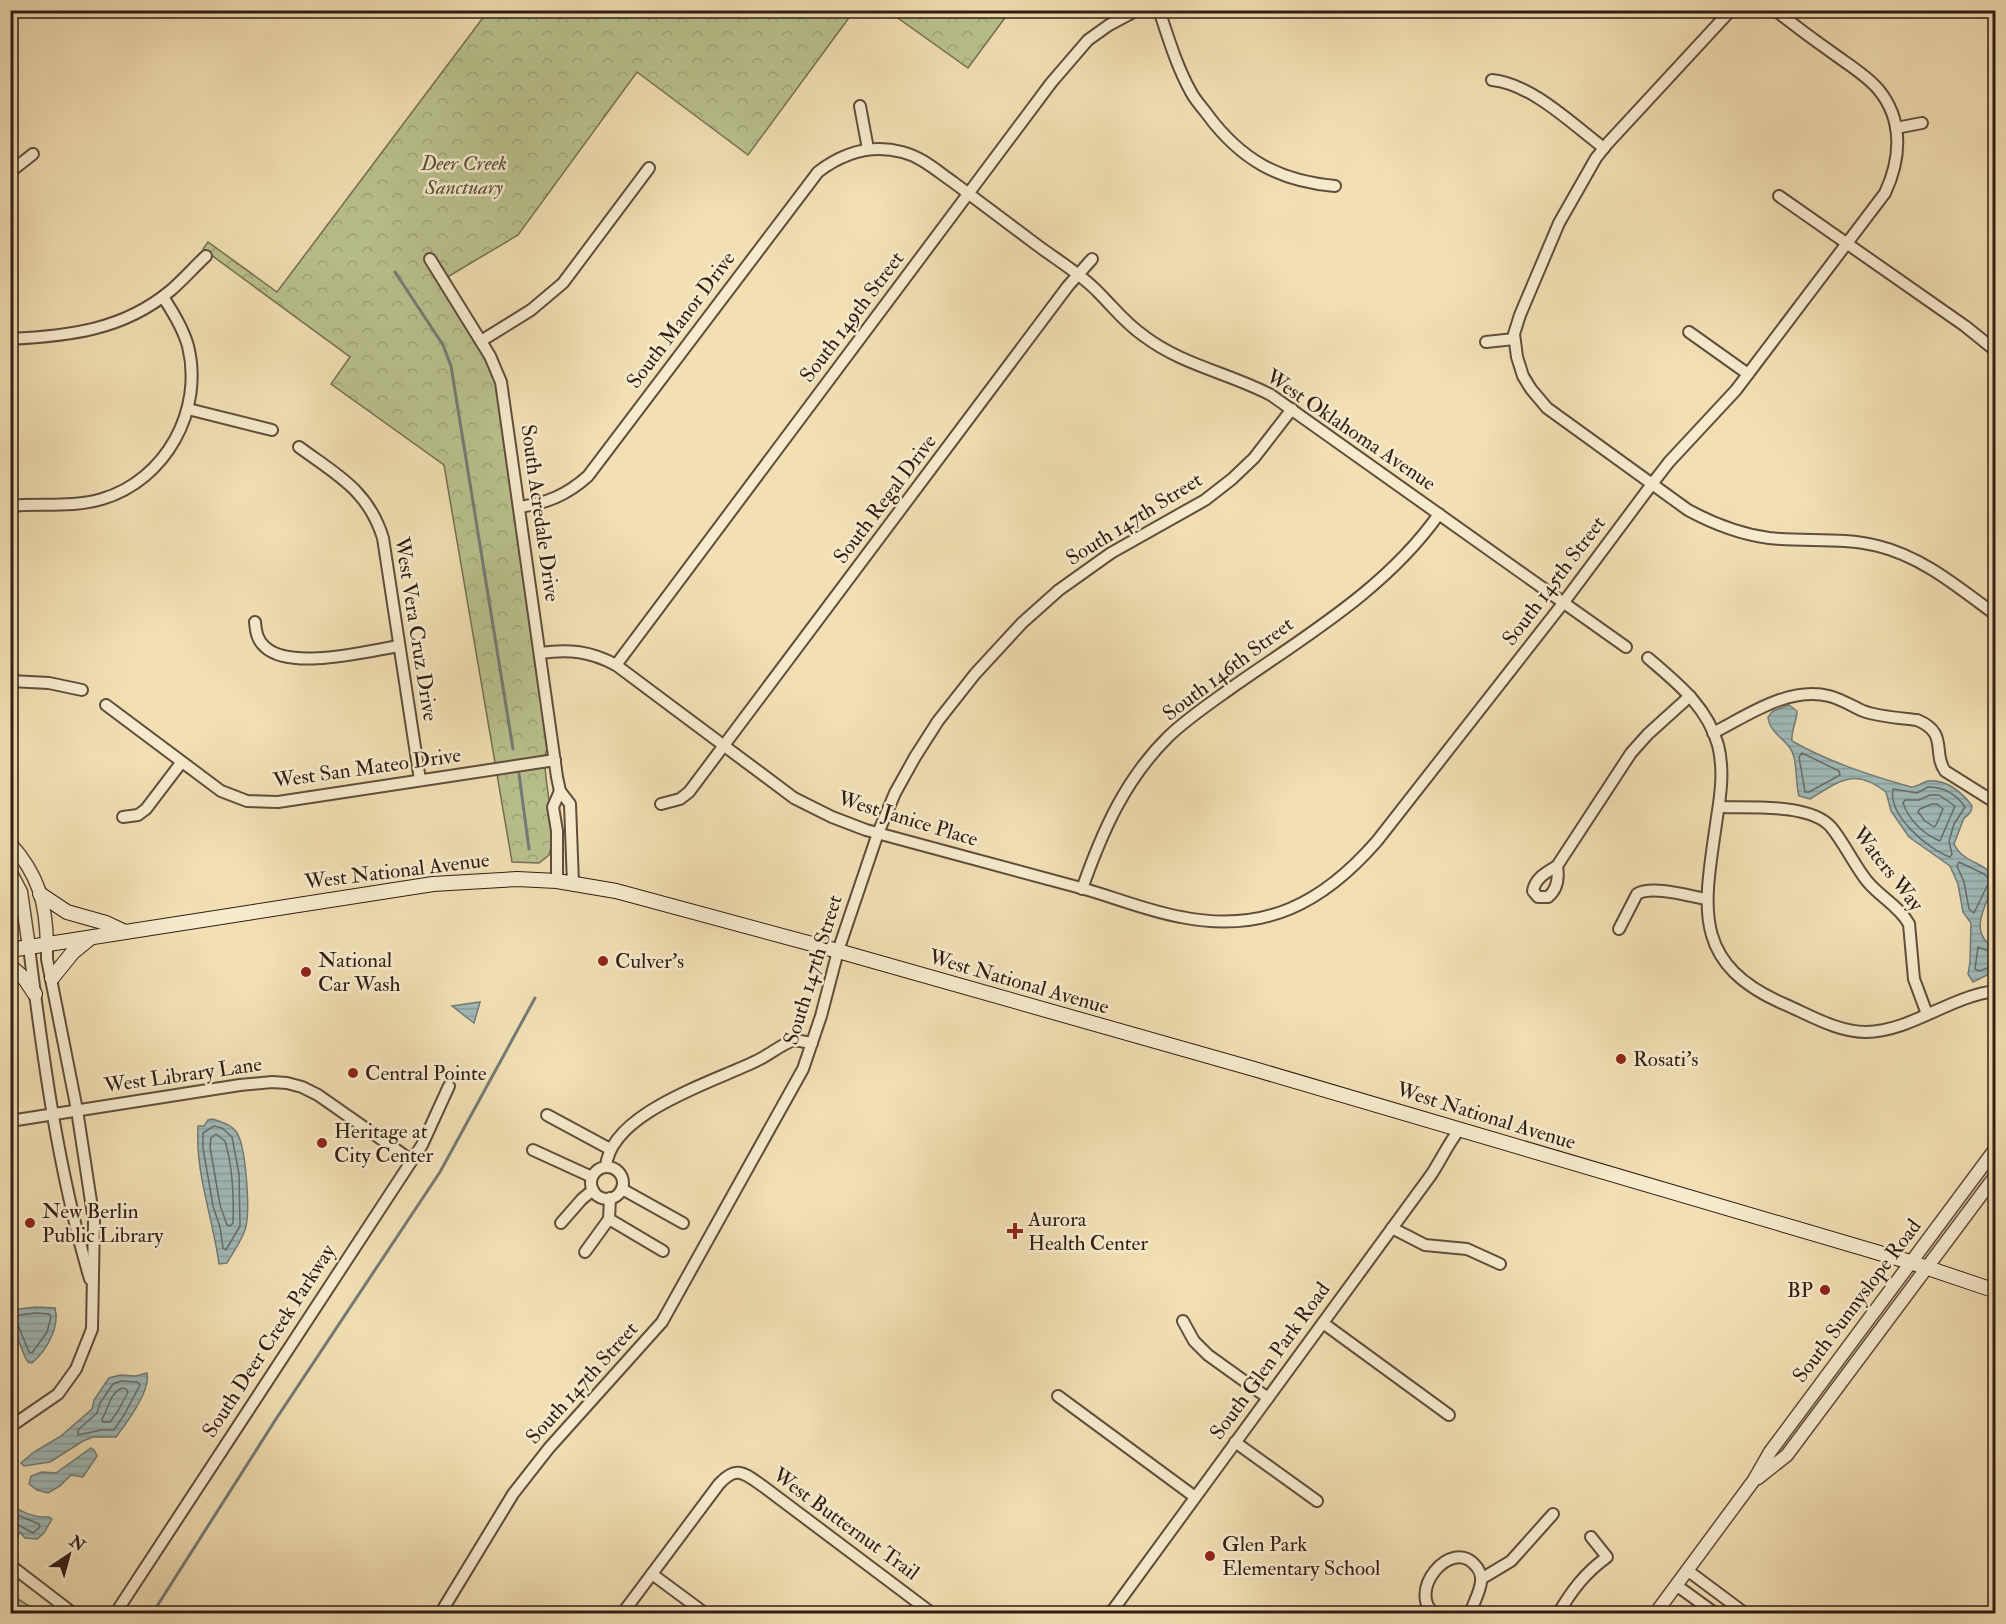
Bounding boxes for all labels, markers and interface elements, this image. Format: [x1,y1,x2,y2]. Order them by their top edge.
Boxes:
park label: Deer Creek Sanctuary [420,150,507,201]
street label: South Manor Drive [621,246,742,394]
street label: South 149th Street [794,246,910,388]
street label: West Oklahoma Avenue [1260,363,1441,497]
street label: South Acredale Drive [514,423,566,604]
street label: South Regal Drive [827,429,943,569]
street label: South 147th Street [1061,466,1207,572]
street label: South 145th Street [1496,511,1612,651]
street label: West Vera Cruz Drive [388,534,444,723]
street label: South 146th Street [1157,611,1299,727]
street label: West San Mateo Drive [270,741,463,795]
street label: West Janice Place [834,785,981,853]
street label: Waters Way [1846,820,1930,917]
street label: West National Avenue [302,846,491,896]
street label: South 147th Street [777,891,849,1048]
street label: West National Avenue [925,943,1112,1021]
place label: National Car Wash [318,947,400,998]
place label: Culver's [615,948,684,975]
marker: Culver's [596,954,610,968]
marker: National Car Wash [299,965,313,979]
place label: Rosati's [1633,1046,1698,1073]
street label: West Library Lane [101,1051,264,1100]
marker: Rosati's [1614,1052,1628,1066]
place label: Central Pointe [365,1060,487,1087]
marker: Central Pointe [346,1066,360,1080]
street label: West National Avenue [1392,1076,1579,1156]
place label: Heritage at City Center [334,1118,434,1169]
marker: Heritage at City Center [315,1136,329,1150]
place label: New Berlin Public Library [42,1198,164,1249]
place label: Aurora Health Center [1027,1206,1148,1257]
street label: South Sunnyslope Road [1787,1213,1928,1388]
marker: New Berlin Public Library [23,1216,37,1230]
marker: Aurora Health Center [1006,1222,1024,1240]
street label: South Deer Creek Parkway [196,1239,342,1443]
street label: South Glen Park Road [1204,1276,1337,1445]
place label: BP [1787,1277,1813,1304]
marker: BP [1818,1283,1832,1297]
street label: South 147th Street [520,1316,644,1450]
street label: West Butternut Trail [766,1461,925,1587]
north arrow [39,1525,99,1585]
text: N [65,1531,89,1556]
place label: Glen Park Elementary School [1222,1531,1381,1582]
marker: Glen Park Elementary School [1203,1549,1217,1563]

